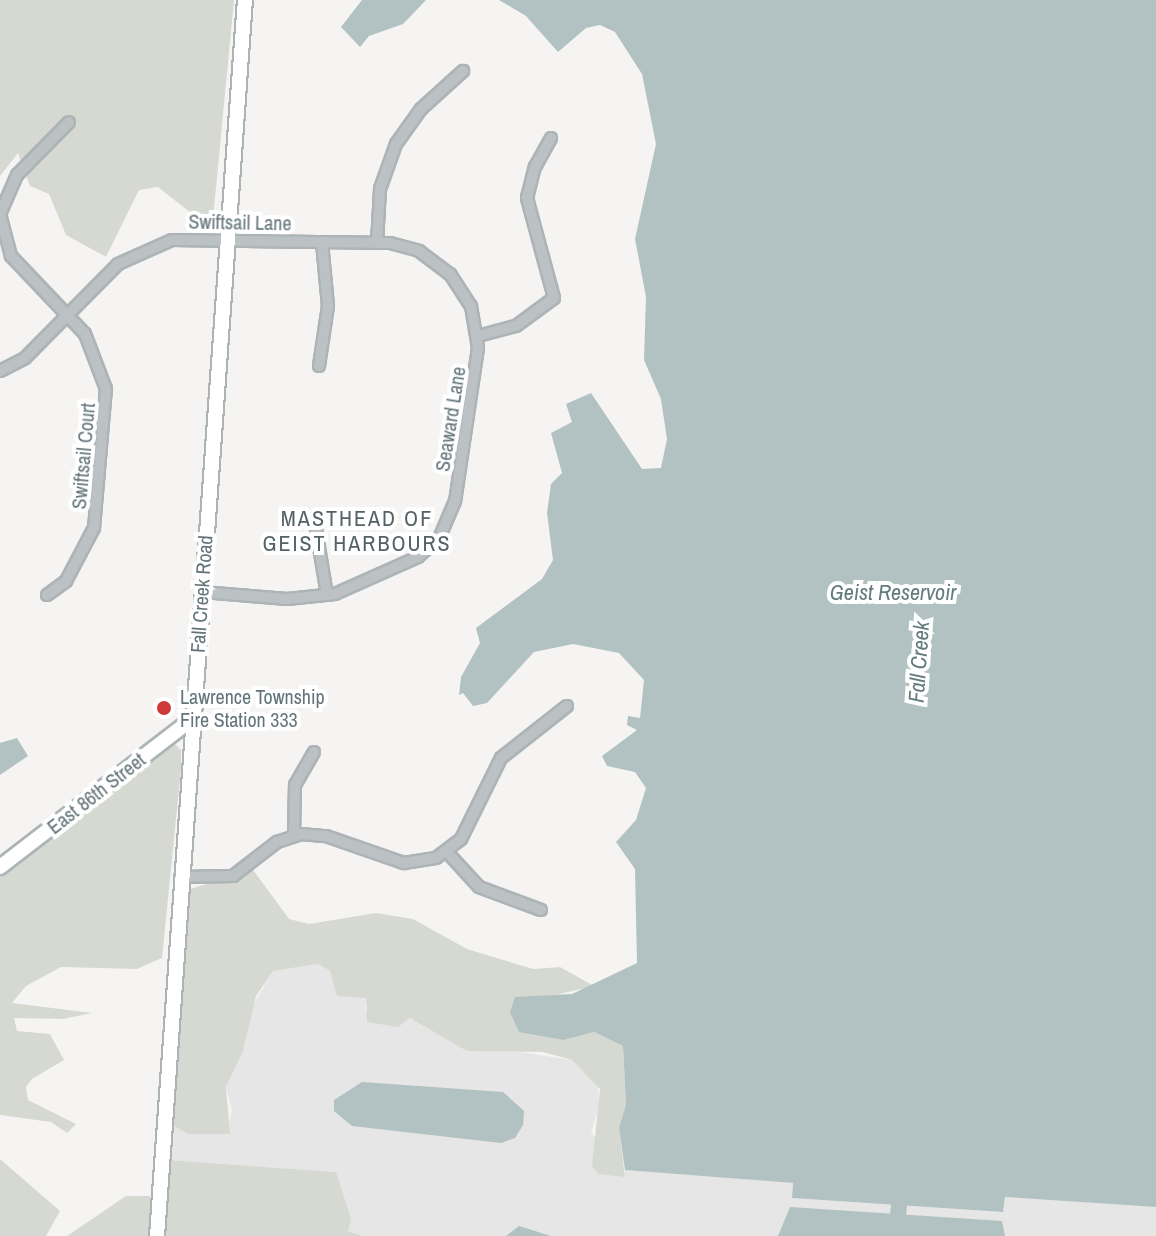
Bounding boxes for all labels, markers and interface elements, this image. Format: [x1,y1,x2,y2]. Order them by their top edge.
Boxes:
street label: Swiftsail Lane [188,209,292,235]
street label: Seaward Lane [430,365,470,473]
street label: Swiftsail Court [66,402,100,510]
district label: MASTHEAD OF GEIST HARBOURS [262,505,452,556]
street label: Fall Creek Road [185,534,217,654]
water label: Geist Reservoir [830,580,956,606]
water label: Fall Creek [903,620,935,704]
place label: Lawrence Township Fire Station 333 [180,684,325,731]
marker: Lawrence Township Fire Station 333 [155,699,173,717]
street label: East 86th Street [42,747,150,839]

